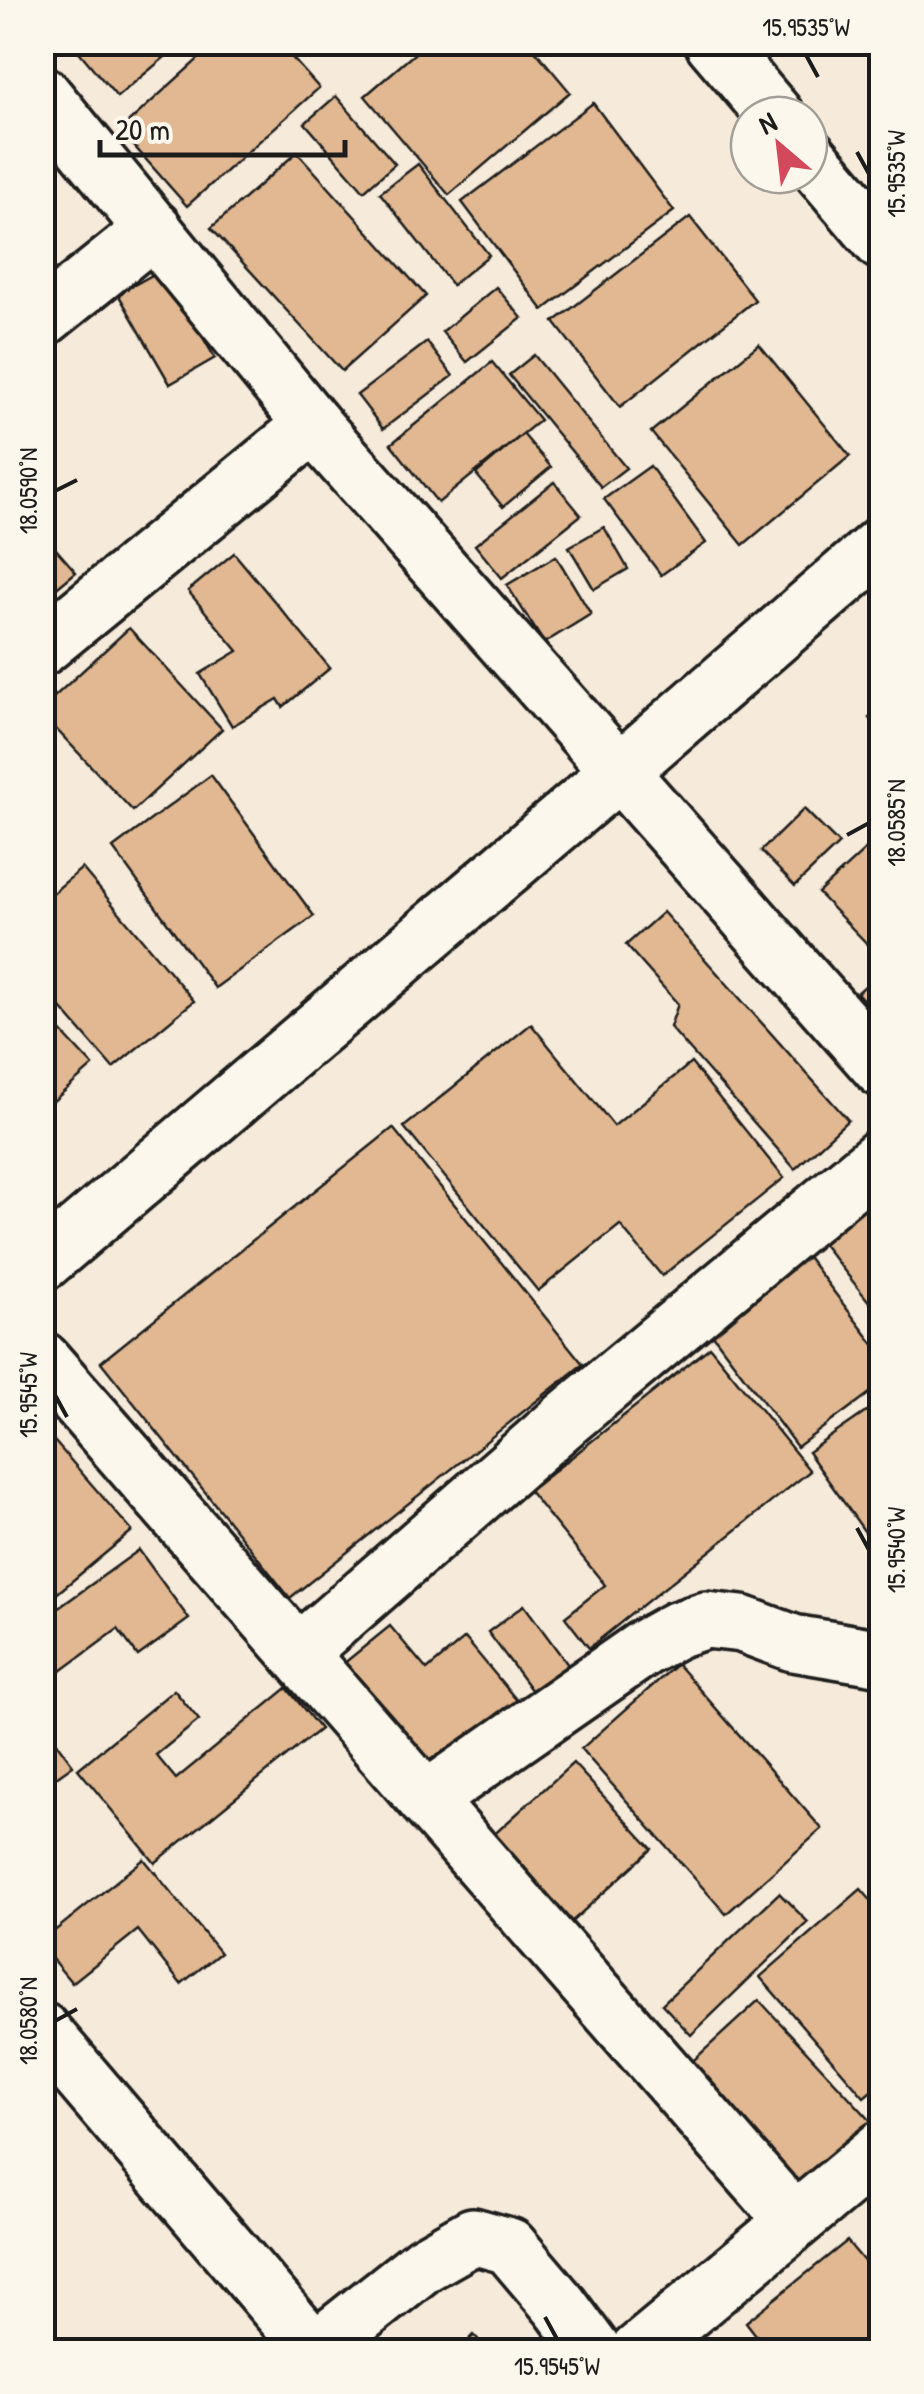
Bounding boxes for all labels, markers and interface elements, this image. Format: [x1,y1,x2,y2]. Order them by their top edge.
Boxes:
text: 15.9535°W [762,10,850,44]
scale bar [100,95,345,157]
north arrow [729,95,829,195]
text: N [752,103,783,143]
text: 20 m [115,109,170,149]
text: 15.9535°W [879,130,913,218]
text: 18.0590°N [11,448,45,534]
text: 18.0585°N [879,779,913,867]
text: 15.9545°W [11,1351,45,1438]
text: 15.9540°W [879,1506,913,1593]
text: 18.0580°N [11,1977,45,2065]
text: 15.9545°W [514,2349,601,2383]

